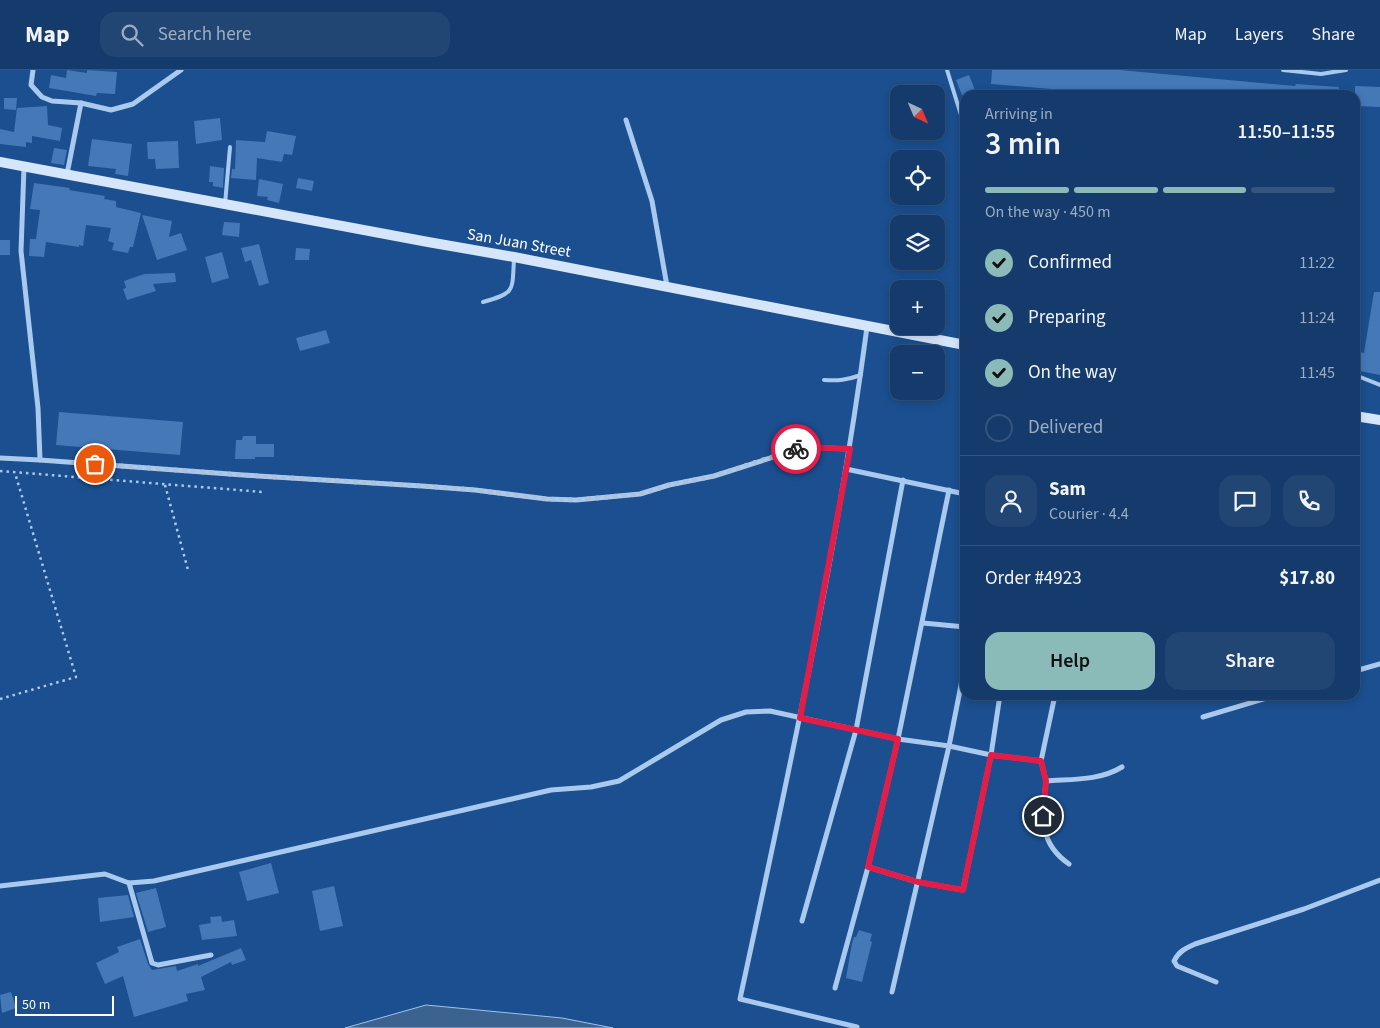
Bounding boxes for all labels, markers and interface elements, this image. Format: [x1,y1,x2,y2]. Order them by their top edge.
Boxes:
search box [100,12,450,57]
text: Map [25,17,70,52]
icon: search [118,21,146,49]
text: Search here [158,21,251,48]
text: Map [1175,22,1207,47]
text: Layers [1235,22,1284,47]
text: Share [1312,22,1355,47]
north arrow [890,85,945,140]
map controls [890,85,945,400]
text: Arriving in [985,103,1053,125]
text: 11:50–11:55 [1237,119,1335,146]
text: 3 min [985,121,1061,167]
button: locate [890,150,945,205]
text: On the way · 450 m [985,201,1110,223]
button: layers [890,215,945,270]
street label: San Juan Street [465,223,573,263]
icon: check [985,249,1013,277]
text: Confirmed [1028,249,1112,276]
text: 11:22 [1299,252,1335,274]
button: + [890,280,945,335]
icon: check [985,304,1013,332]
text: Preparing [1028,304,1106,331]
text: 11:24 [1299,307,1335,329]
button: − [890,345,945,400]
icon: check [985,359,1013,387]
text: On the way [1028,359,1117,386]
text: 11:45 [1299,362,1335,384]
text: Delivered [1028,414,1103,441]
courier [771,424,821,474]
icon: bike [782,435,810,463]
pin [74,443,116,485]
icon: bag [81,450,109,478]
button: person [985,475,1037,527]
button: chat [1219,475,1271,527]
button: phone [1283,475,1335,527]
text: Sam [1049,476,1086,503]
text: Courier · 4.4 [1049,503,1129,525]
text: Order #4923 [985,565,1082,592]
text: $17.80 [1279,565,1335,592]
button: Help [985,632,1155,690]
button: Share [1165,632,1335,690]
pin [1022,795,1064,837]
icon: home [1029,802,1057,830]
scale bar [15,993,114,1016]
text: 50 m [22,995,50,1015]

